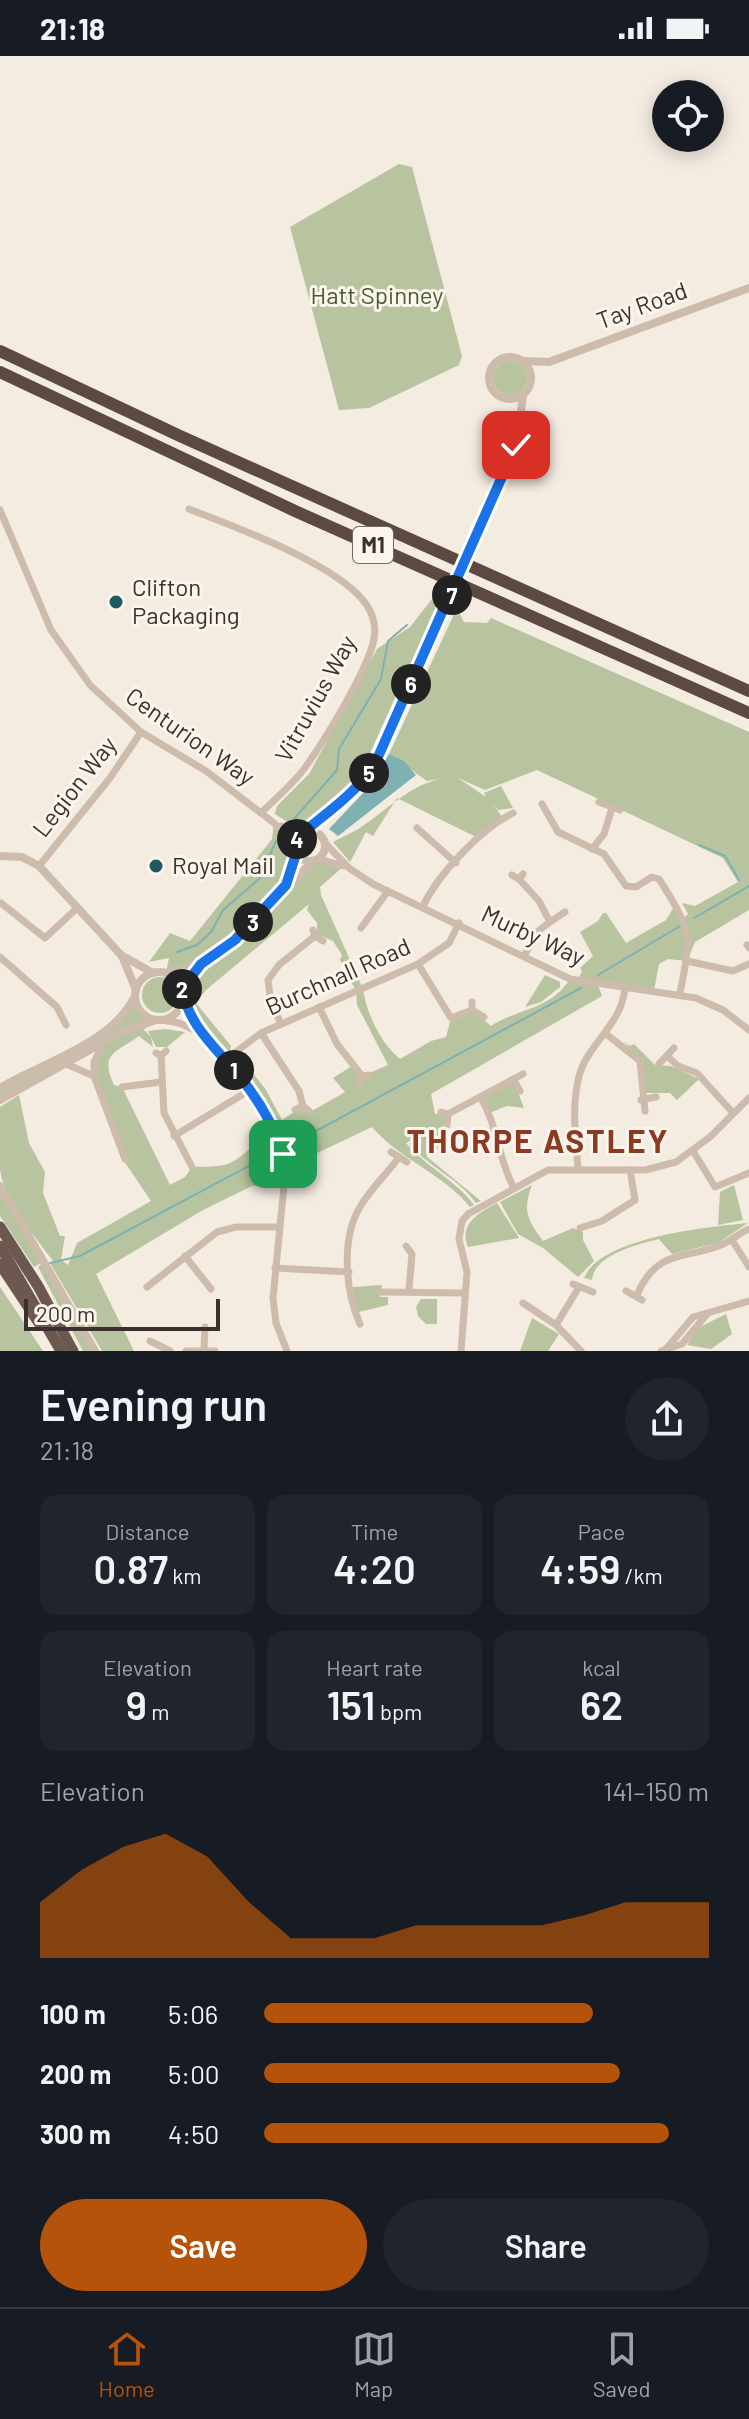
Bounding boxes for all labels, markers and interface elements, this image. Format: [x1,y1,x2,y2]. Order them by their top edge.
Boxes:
text: 21:18 [40,10,105,46]
map controls [652,80,724,152]
button: locate [652,80,724,152]
street label: Tay Road [592,275,691,334]
park label: Hatt Spinney [311,280,443,309]
pin [482,411,550,479]
icon: check [494,423,538,467]
road number: M1 [353,527,393,563]
place label: Clifton Packaging [132,572,240,629]
pin: 7 [432,575,472,615]
text: 7 [447,582,457,608]
marker: Clifton Packaging [107,593,125,611]
street label: Vitruvius Way [268,630,361,767]
pin: 6 [391,664,431,704]
text: 6 [405,671,417,697]
street label: Centurion Way [121,681,261,791]
street label: Legion Way [26,730,122,842]
pin: 5 [349,753,389,793]
text: 5 [363,760,375,786]
pin: 4 [277,819,317,859]
text: 4 [290,826,304,852]
place label: Royal Mail [172,850,274,879]
marker: Royal Mail [147,857,165,875]
street label: Murby Way [477,898,590,971]
pin: 3 [233,902,273,942]
text: 3 [247,909,259,935]
street label: Burchnall Road [260,931,414,1021]
pin: 2 [162,969,202,1009]
text: 2 [176,976,188,1002]
pin: 1 [214,1050,254,1090]
text: 1 [230,1057,238,1083]
pin [249,1120,317,1188]
district label: THORPE ASTLEY [407,1121,669,1159]
icon: arrive [261,1132,305,1176]
scale bar [24,1295,220,1331]
text: 200 m [36,1300,95,1326]
text: Evening run [40,1377,267,1430]
button: share [625,1377,709,1461]
text: 21:18 [40,1434,94,1465]
text: Distance [106,1518,189,1544]
text: Time [351,1518,398,1544]
text: Pace [578,1518,625,1544]
text: 0.87 [93,1544,168,1592]
text: 4:20 [333,1544,416,1592]
text: 4:59 [540,1544,620,1592]
text: km [168,1562,202,1588]
text: /km [620,1562,663,1588]
text: Elevation [103,1654,192,1680]
text: Heart rate [326,1654,423,1680]
text: kcal [582,1654,621,1680]
text: 9 [126,1680,147,1728]
text: 151 [327,1680,376,1728]
text: 62 [580,1680,623,1728]
text: m [147,1698,169,1724]
text: bpm [376,1698,422,1724]
text: Elevation [40,1775,145,1806]
text: 141–150 m [603,1775,709,1806]
text: 100 m [40,1998,106,2029]
text: 5:06 [168,1998,218,2029]
text: 200 m [40,2058,111,2089]
text: 5:00 [168,2058,220,2089]
text: 300 m [40,2118,111,2149]
text: 4:50 [168,2118,219,2149]
button: Save [40,2199,367,2291]
button: Share [383,2199,709,2291]
tab: Home [99,2327,155,2401]
tab: Map [352,2327,396,2401]
tab: Saved [593,2327,650,2401]

